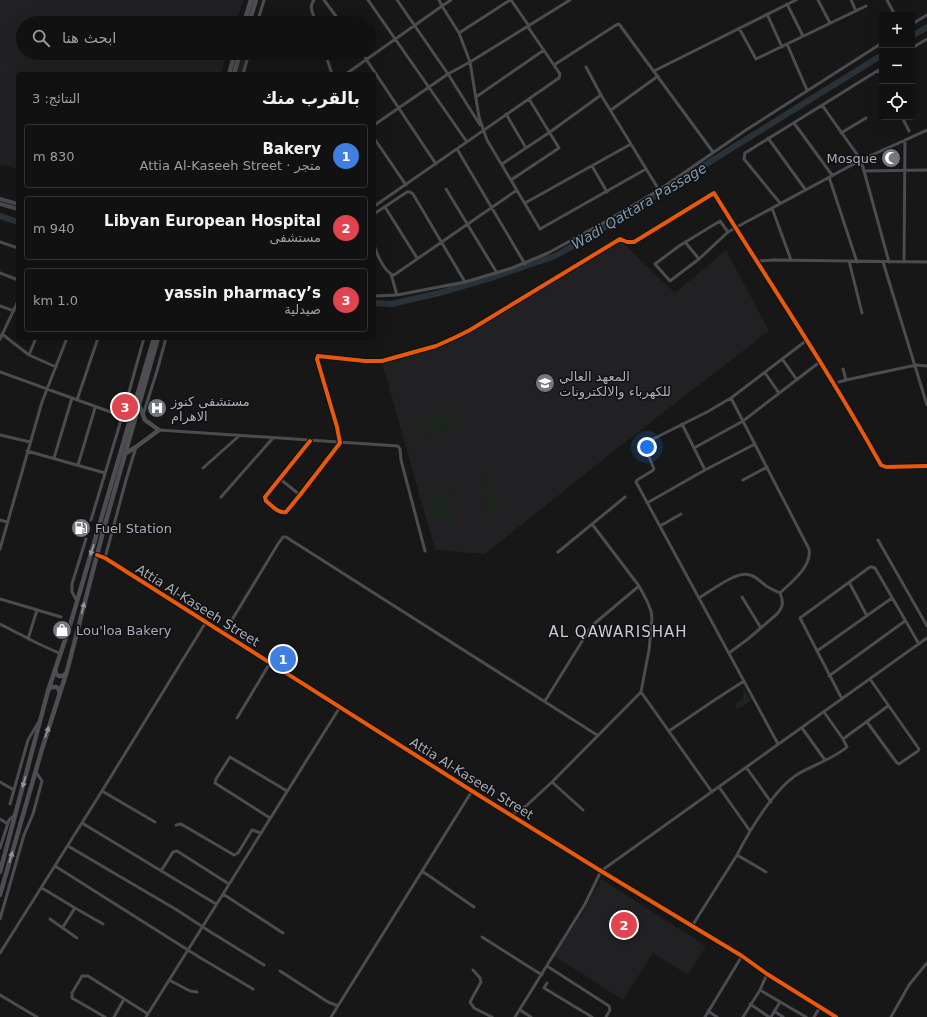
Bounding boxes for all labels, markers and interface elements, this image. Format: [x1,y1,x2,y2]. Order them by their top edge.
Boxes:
map controls [879,12,915,120]
button: + [879,12,915,48]
search box [16,16,376,60]
icon: search [30,27,52,49]
text: ابحث هنا [62,29,117,47]
button: − [879,48,915,84]
button: locate [879,84,915,120]
text: بالقرب منك [262,88,360,108]
text: النتائج: 3 [32,91,80,106]
text: Bakery [263,140,321,158]
mosque icon: Mosque [880,147,902,169]
text: 830 m [33,149,75,164]
text: 1 [341,149,351,164]
place label: Mosque [827,151,877,166]
text: متجر · Attia Al-Kaseeh Street [139,158,321,173]
water label: Wadi Qattara Passage [569,159,709,253]
text: Libyan European Hospital [104,212,321,230]
text: 940 m [33,221,75,236]
text: 2 [341,221,351,236]
text: مستشفى [270,230,321,245]
text: yassin pharmacy’s [164,284,321,302]
text: 1.0 km [33,293,78,308]
text: 3 [341,293,351,308]
text: صيدلية [284,302,321,317]
place label: المعهد العالي للكهرباء والالكترونات [559,369,671,400]
school or university icon: المعهد العالي للكهرباء والالكترونات [534,372,556,394]
pin: 3 [112,392,138,422]
place label: مستشفى كنوز الاهرام [170,394,250,425]
hospital icon: مستشفى كنوز الاهرام [146,397,168,419]
your location [637,437,657,457]
fuel station icon: Fuel Station [70,517,92,539]
place label: Fuel Station [95,521,172,536]
one-way arrow [89,545,95,557]
street label: Attia Al-Kaseeh Street [133,561,262,650]
one-way arrow [81,601,87,614]
shop icon: Lou'loa Bakery [51,619,73,641]
place label: Lou'loa Bakery [76,623,172,638]
district label: AL QAWARISHAH [548,623,688,641]
pin: 1 [270,644,296,674]
one-way arrow [44,726,50,738]
street label: Attia Al-Kaseeh Street [407,734,536,823]
one-way arrow [21,777,27,789]
one-way arrow [8,851,14,863]
pin: 2 [611,910,637,940]

